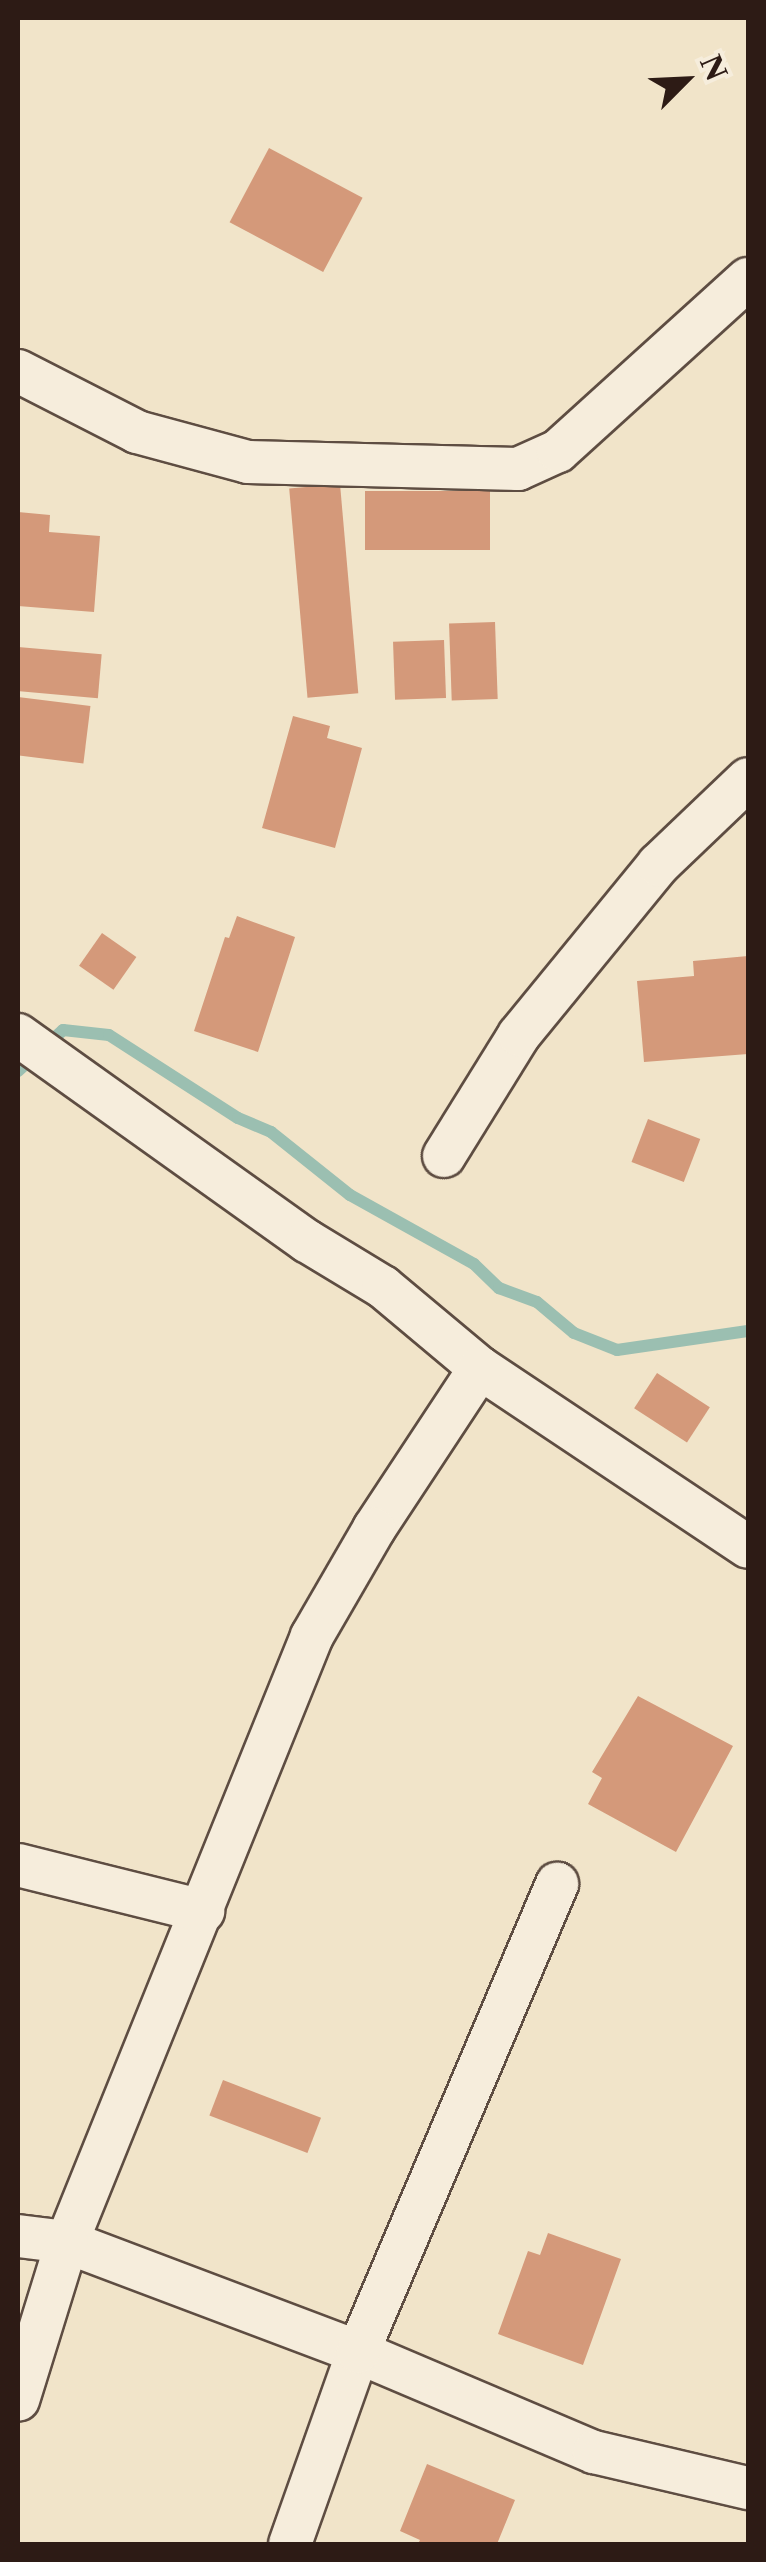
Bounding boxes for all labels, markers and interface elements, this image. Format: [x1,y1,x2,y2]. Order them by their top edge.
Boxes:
north arrow [636,30,736,130]
text: N [693,50,734,86]

